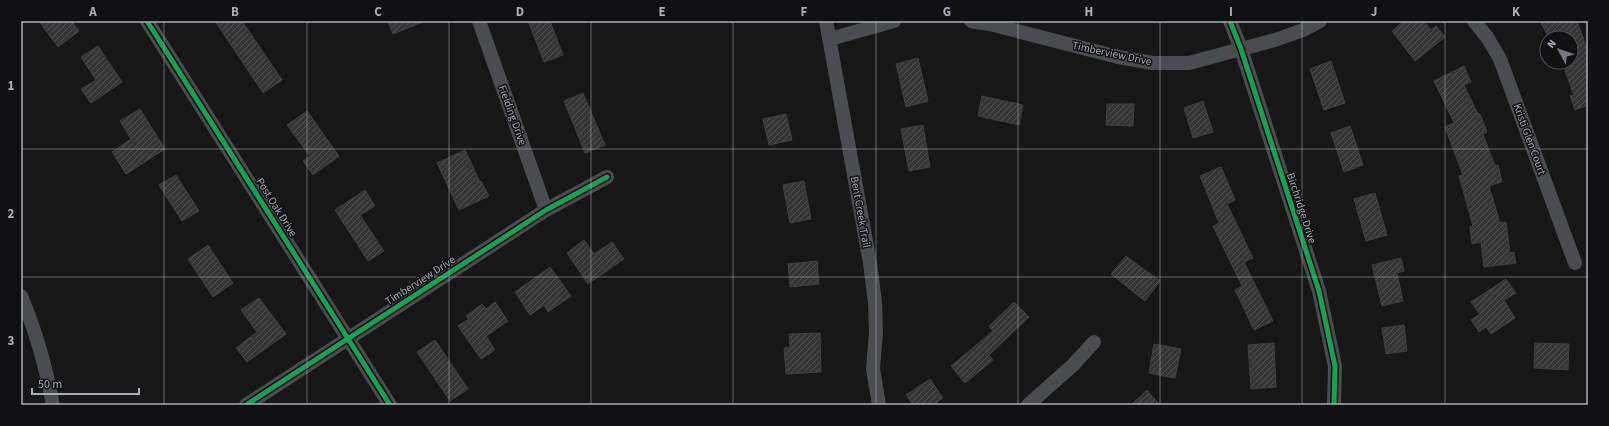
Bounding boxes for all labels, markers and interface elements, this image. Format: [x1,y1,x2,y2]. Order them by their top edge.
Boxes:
text: A [88,3,97,21]
text: B [231,3,239,21]
text: C [374,3,382,21]
text: D [516,3,524,21]
text: E [658,3,666,21]
text: F [801,3,808,21]
text: G [943,3,951,21]
text: H [1085,3,1093,21]
text: I [1229,3,1233,21]
text: J [1371,3,1377,21]
text: K [1512,3,1521,21]
north arrow [1539,30,1579,70]
text: N [1544,36,1560,52]
street label: Timberview Drive [1071,38,1153,69]
text: 1 [8,77,15,95]
street label: Fielding Drive [495,83,531,148]
street label: Kristi Glen Court [1510,101,1549,177]
street label: Birchridge Drive [1283,171,1320,246]
street label: Post Oak Drive [253,175,301,240]
street label: Bent Creek Trail [847,175,874,249]
text: 2 [8,205,15,223]
street label: Timberview Drive [382,252,459,309]
text: 3 [8,332,15,350]
scale bar [32,370,139,396]
text: 50 m [38,376,62,393]

